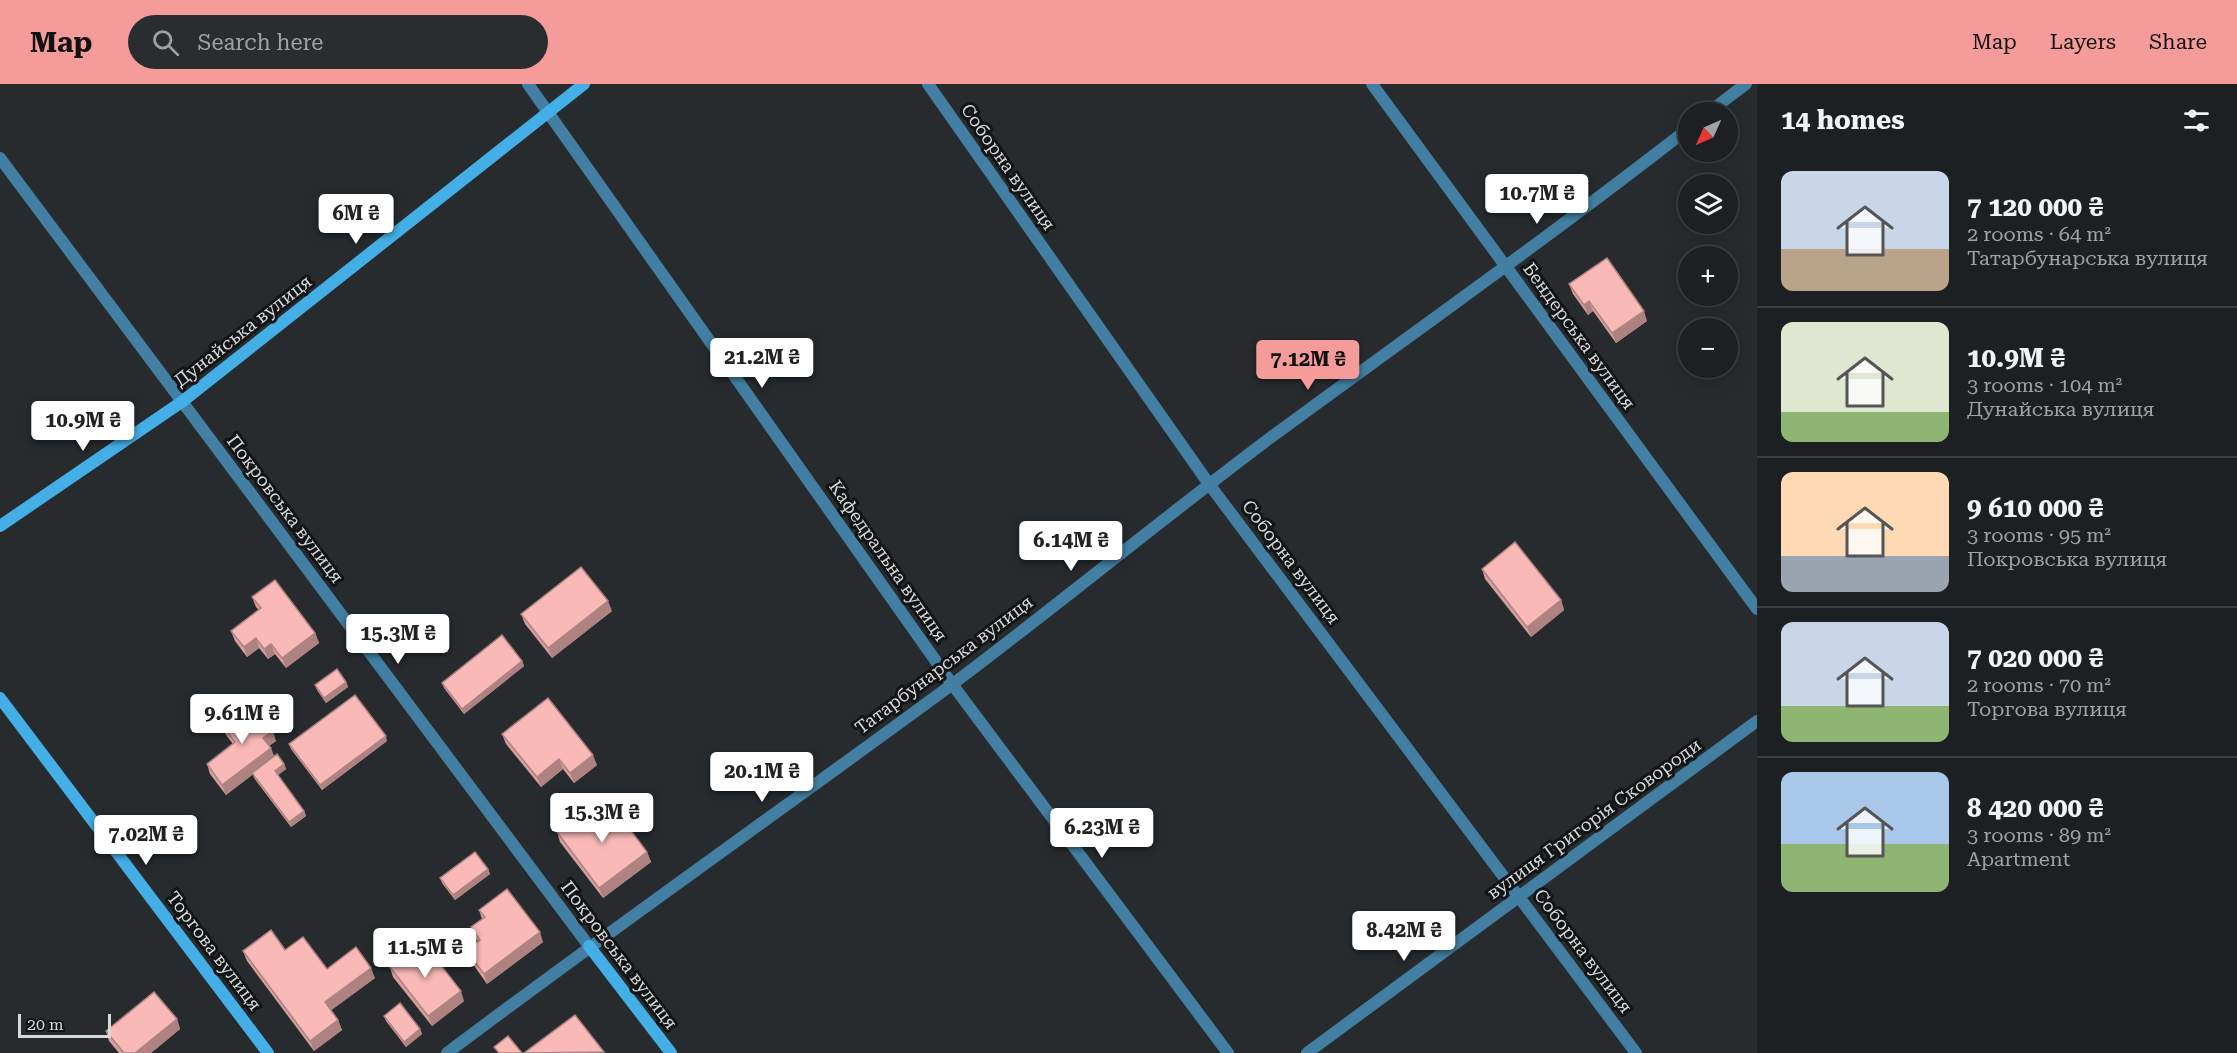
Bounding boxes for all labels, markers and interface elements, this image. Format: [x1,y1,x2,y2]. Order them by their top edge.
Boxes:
search box [128,15,548,69]
text: Map [30,26,92,59]
icon: search [149,26,182,59]
text: Search here [197,30,323,55]
text: Map [1972,30,2017,54]
text: Layers [2050,30,2116,54]
text: Share [2149,30,2207,54]
street label: Соборна вулиця [957,99,1060,234]
north arrow [1678,102,1738,162]
map controls [1678,102,1738,378]
icon: filters [2180,104,2213,137]
text: 14 homes [1781,105,1905,135]
pin: 10.7M ₴ [1482,174,1592,225]
button: layers [1678,174,1738,234]
text: 10.7M ₴ [1499,181,1575,205]
text: 7 120 000 ₴ [1967,192,2103,222]
pin: 6M ₴ [320,194,392,245]
icon: home [1829,195,1901,267]
text: 6M ₴ [333,201,379,225]
text: 2 rooms · 64 m² [1967,222,2111,246]
button: + [1678,246,1738,306]
text: Татарбунарська вулиця [1967,246,2208,270]
street label: Бендерська вулиця [1519,258,1640,413]
street label: Дунайська вулиця [170,270,316,391]
button: − [1678,318,1738,378]
pin: 21.2M ₴ [707,338,817,389]
pin: 7.12M ₴ [1253,340,1363,391]
text: 10.9M ₴ [1967,343,2065,373]
text: 21.2M ₴ [724,345,800,369]
icon: home [1829,346,1901,418]
text: 7.12M ₴ [1270,347,1346,371]
text: 3 rooms · 104 m² [1967,373,2122,397]
text: Дунайська вулиця [1967,397,2154,421]
pin: 10.9M ₴ [28,401,138,452]
text: 10.9M ₴ [45,408,121,432]
street label: Покровська вулиця [223,430,348,587]
street label: Кафедральна вулиця [825,476,952,645]
text: 9 610 000 ₴ [1967,493,2103,523]
street label: Соборна вулиця [1238,496,1345,628]
icon: home [1829,496,1901,568]
pin: 6.14M ₴ [1016,521,1126,572]
text: 3 rooms · 95 m² [1967,523,2111,547]
text: 6.14M ₴ [1033,528,1109,552]
text: Покровська вулиця [1967,547,2167,571]
street label: Татарбунарська вулиця [851,591,1037,738]
pin: 15.3M ₴ [343,614,453,665]
text: 15.3M ₴ [360,621,436,645]
text: 7 020 000 ₴ [1967,643,2103,673]
icon: home [1829,646,1901,718]
text: 2 rooms · 70 m² [1967,673,2111,697]
pin: 9.61M ₴ [187,694,297,745]
text: Торгова вулиця [1967,697,2127,721]
text: 9.61M ₴ [204,701,280,725]
street label: вулиця Григорія Сковороди [1483,734,1705,903]
pin: 20.1M ₴ [707,752,817,803]
text: 20.1M ₴ [724,759,800,783]
pin: 15.3M ₴ [547,793,657,844]
text: 8 420 000 ₴ [1967,793,2103,823]
icon: home [1829,796,1901,868]
text: 15.3M ₴ [564,800,640,824]
pin: 6.23M ₴ [1047,808,1157,859]
pin: 7.02M ₴ [91,815,201,866]
text: 6.23M ₴ [1064,815,1140,839]
text: 7.02M ₴ [108,822,184,846]
text: 3 rooms · 89 m² [1967,823,2111,847]
text: Apartment [1967,847,2070,871]
street label: Покровська вулиця [557,876,682,1033]
street label: Соборна вулиця [1530,885,1637,1017]
street label: Торгова вулиця [163,887,266,1014]
pin: 8.42M ₴ [1349,911,1459,962]
text: 8.42M ₴ [1366,918,1442,942]
pin: 11.5M ₴ [370,928,480,979]
text: 11.5M ₴ [387,935,463,959]
scale bar [18,1011,111,1038]
text: 20 m [27,1015,64,1034]

